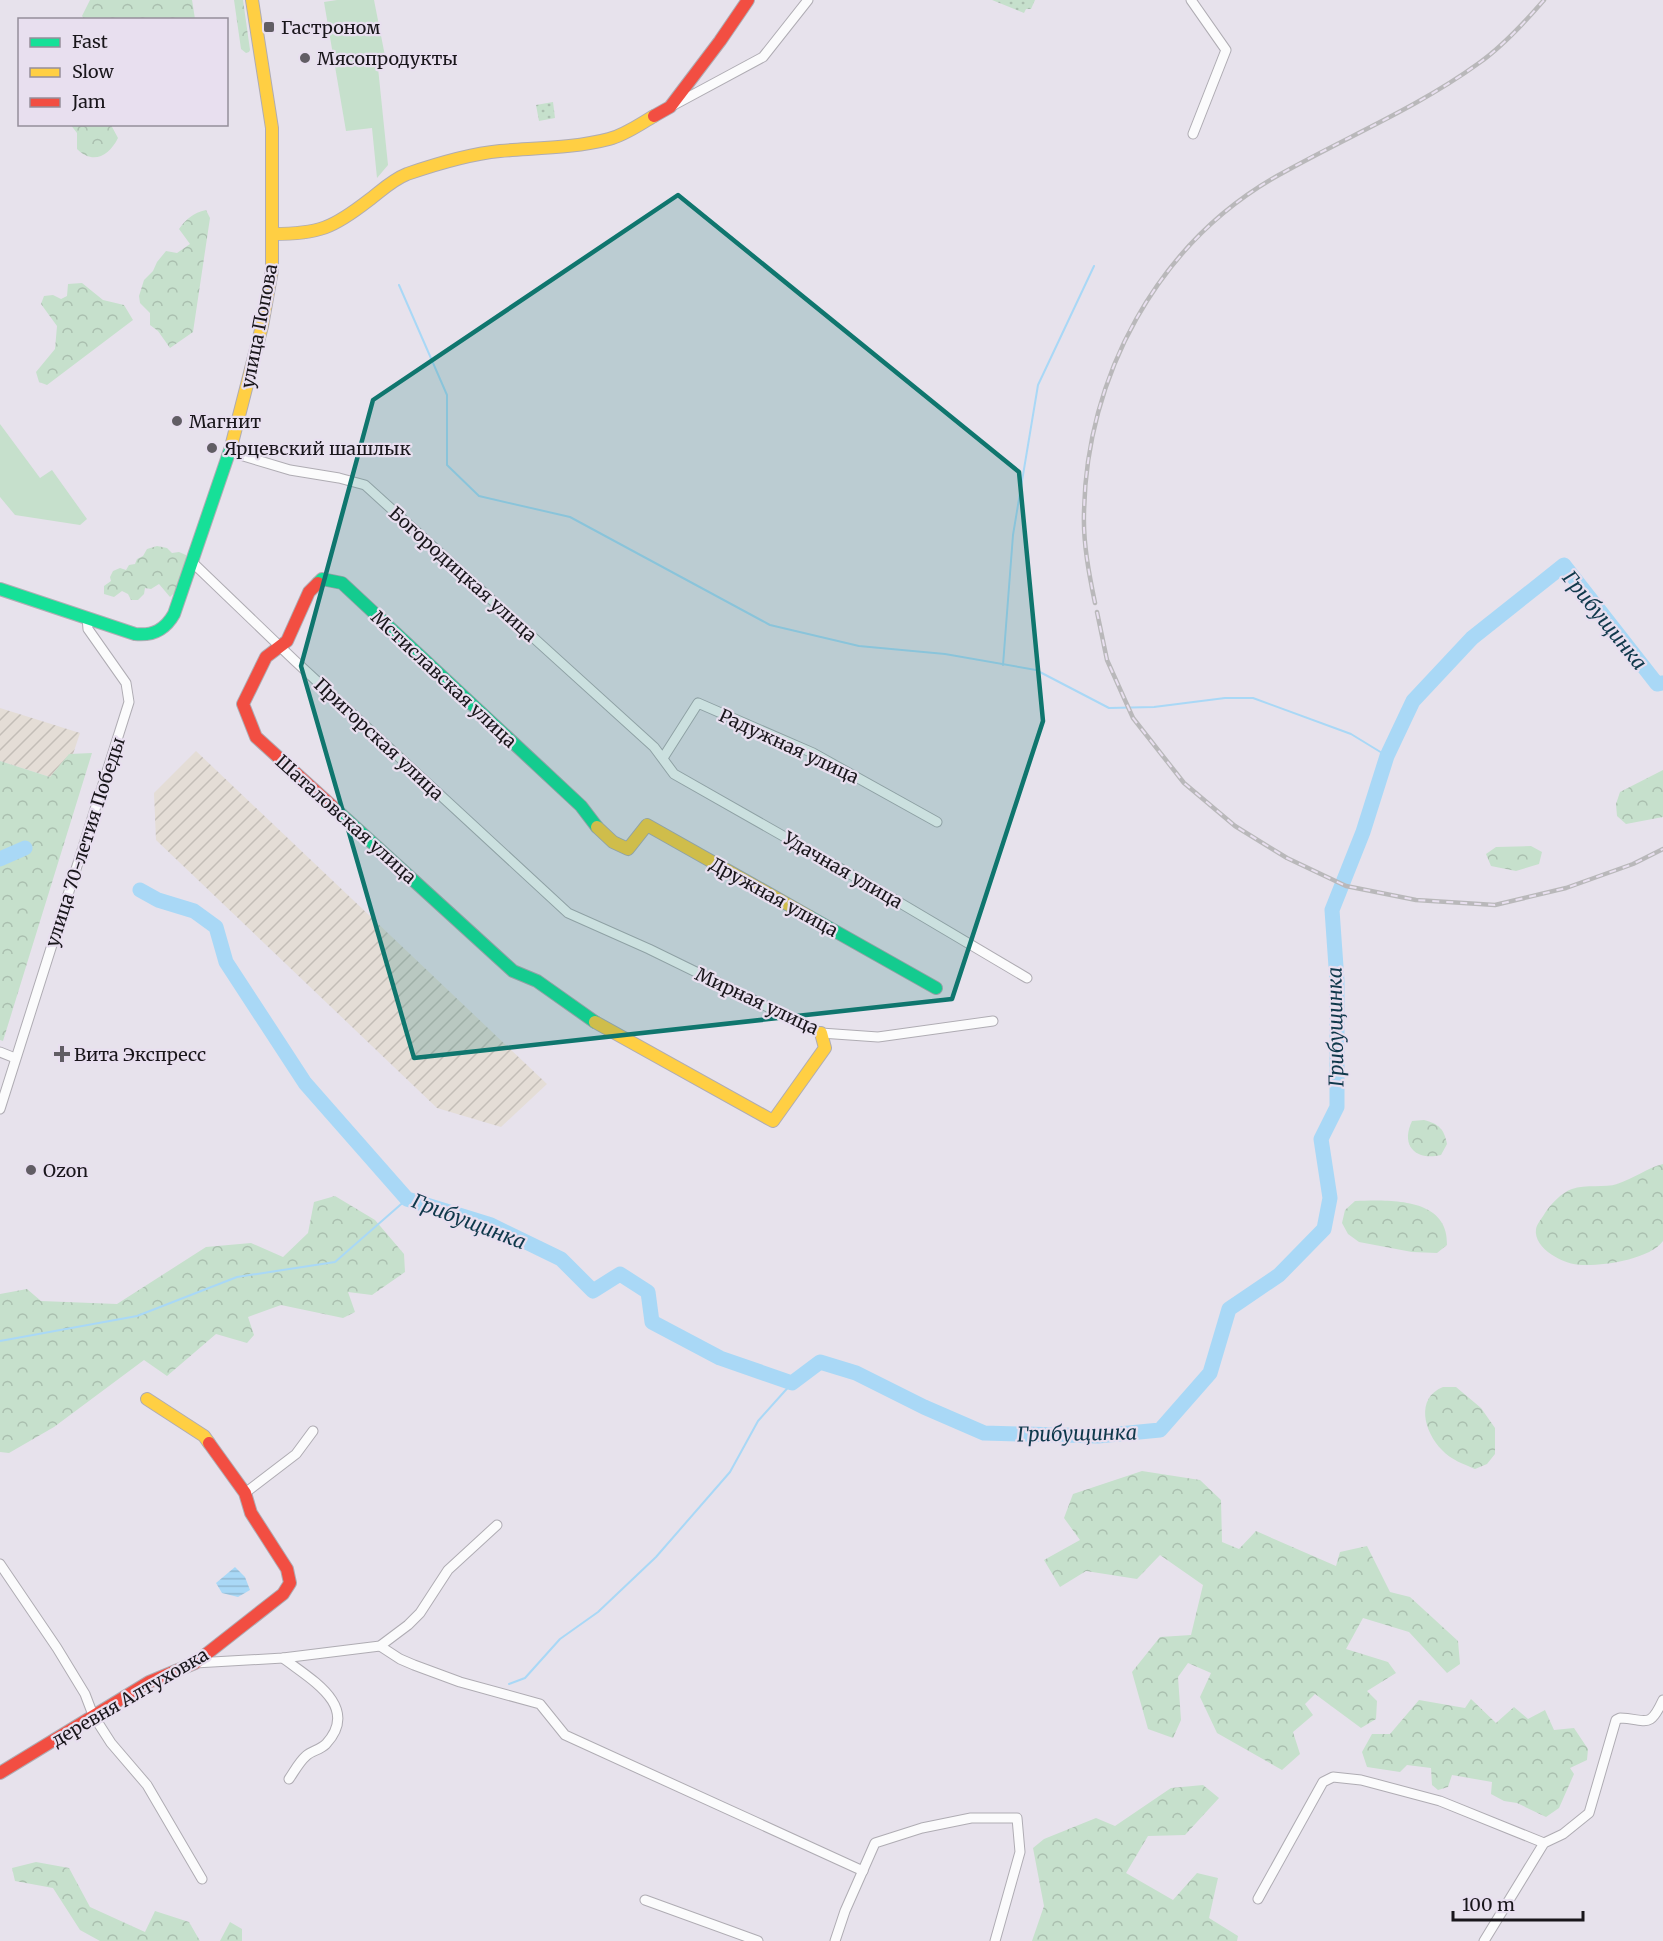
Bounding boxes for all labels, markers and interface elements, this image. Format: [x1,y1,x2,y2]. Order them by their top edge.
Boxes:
place label: Гастроном [281,16,381,39]
legend [18,18,228,126]
marker: Гастроном [262,20,276,34]
text: Fast [72,30,108,53]
place label: Мясопродукты [317,47,458,70]
marker: Мясопродукты [298,51,312,65]
text: Slow [72,60,115,83]
text: Jam [71,90,106,113]
street label: улица Попова [236,261,282,390]
place label: Магнит [189,410,261,433]
marker: Магнит [170,414,184,428]
place label: Ярцевский шашлык [224,437,411,460]
marker: Ярцевский шашлык [205,441,219,455]
street label: Богородицкая улица [384,501,542,647]
water label: Грибущинка [1557,565,1653,675]
street label: Мстиславская улица [366,606,522,753]
street label: Пригорская улица [309,673,449,805]
street label: Радужная улица [715,704,863,789]
street label: улица 70-летия Победы [40,734,130,950]
street label: Шаталовская улица [271,750,422,889]
street label: Удачная улица [778,826,907,914]
street label: Дружная улица [706,852,842,942]
street label: Мирная улица [692,962,823,1040]
water label: Грибущинка [1321,967,1349,1087]
place label: Вита Экспресс [74,1043,206,1066]
marker: Вита Экспресс [55,1047,69,1061]
place label: Ozon [43,1159,88,1182]
marker: Ozon [24,1163,38,1177]
water label: Грибущинка [408,1188,530,1254]
water label: Грибущинка [1017,1419,1137,1447]
street label: деревня Алтуховка [47,1643,213,1752]
scale bar [1453,1884,1584,1922]
text: 100 m [1462,1893,1515,1916]

